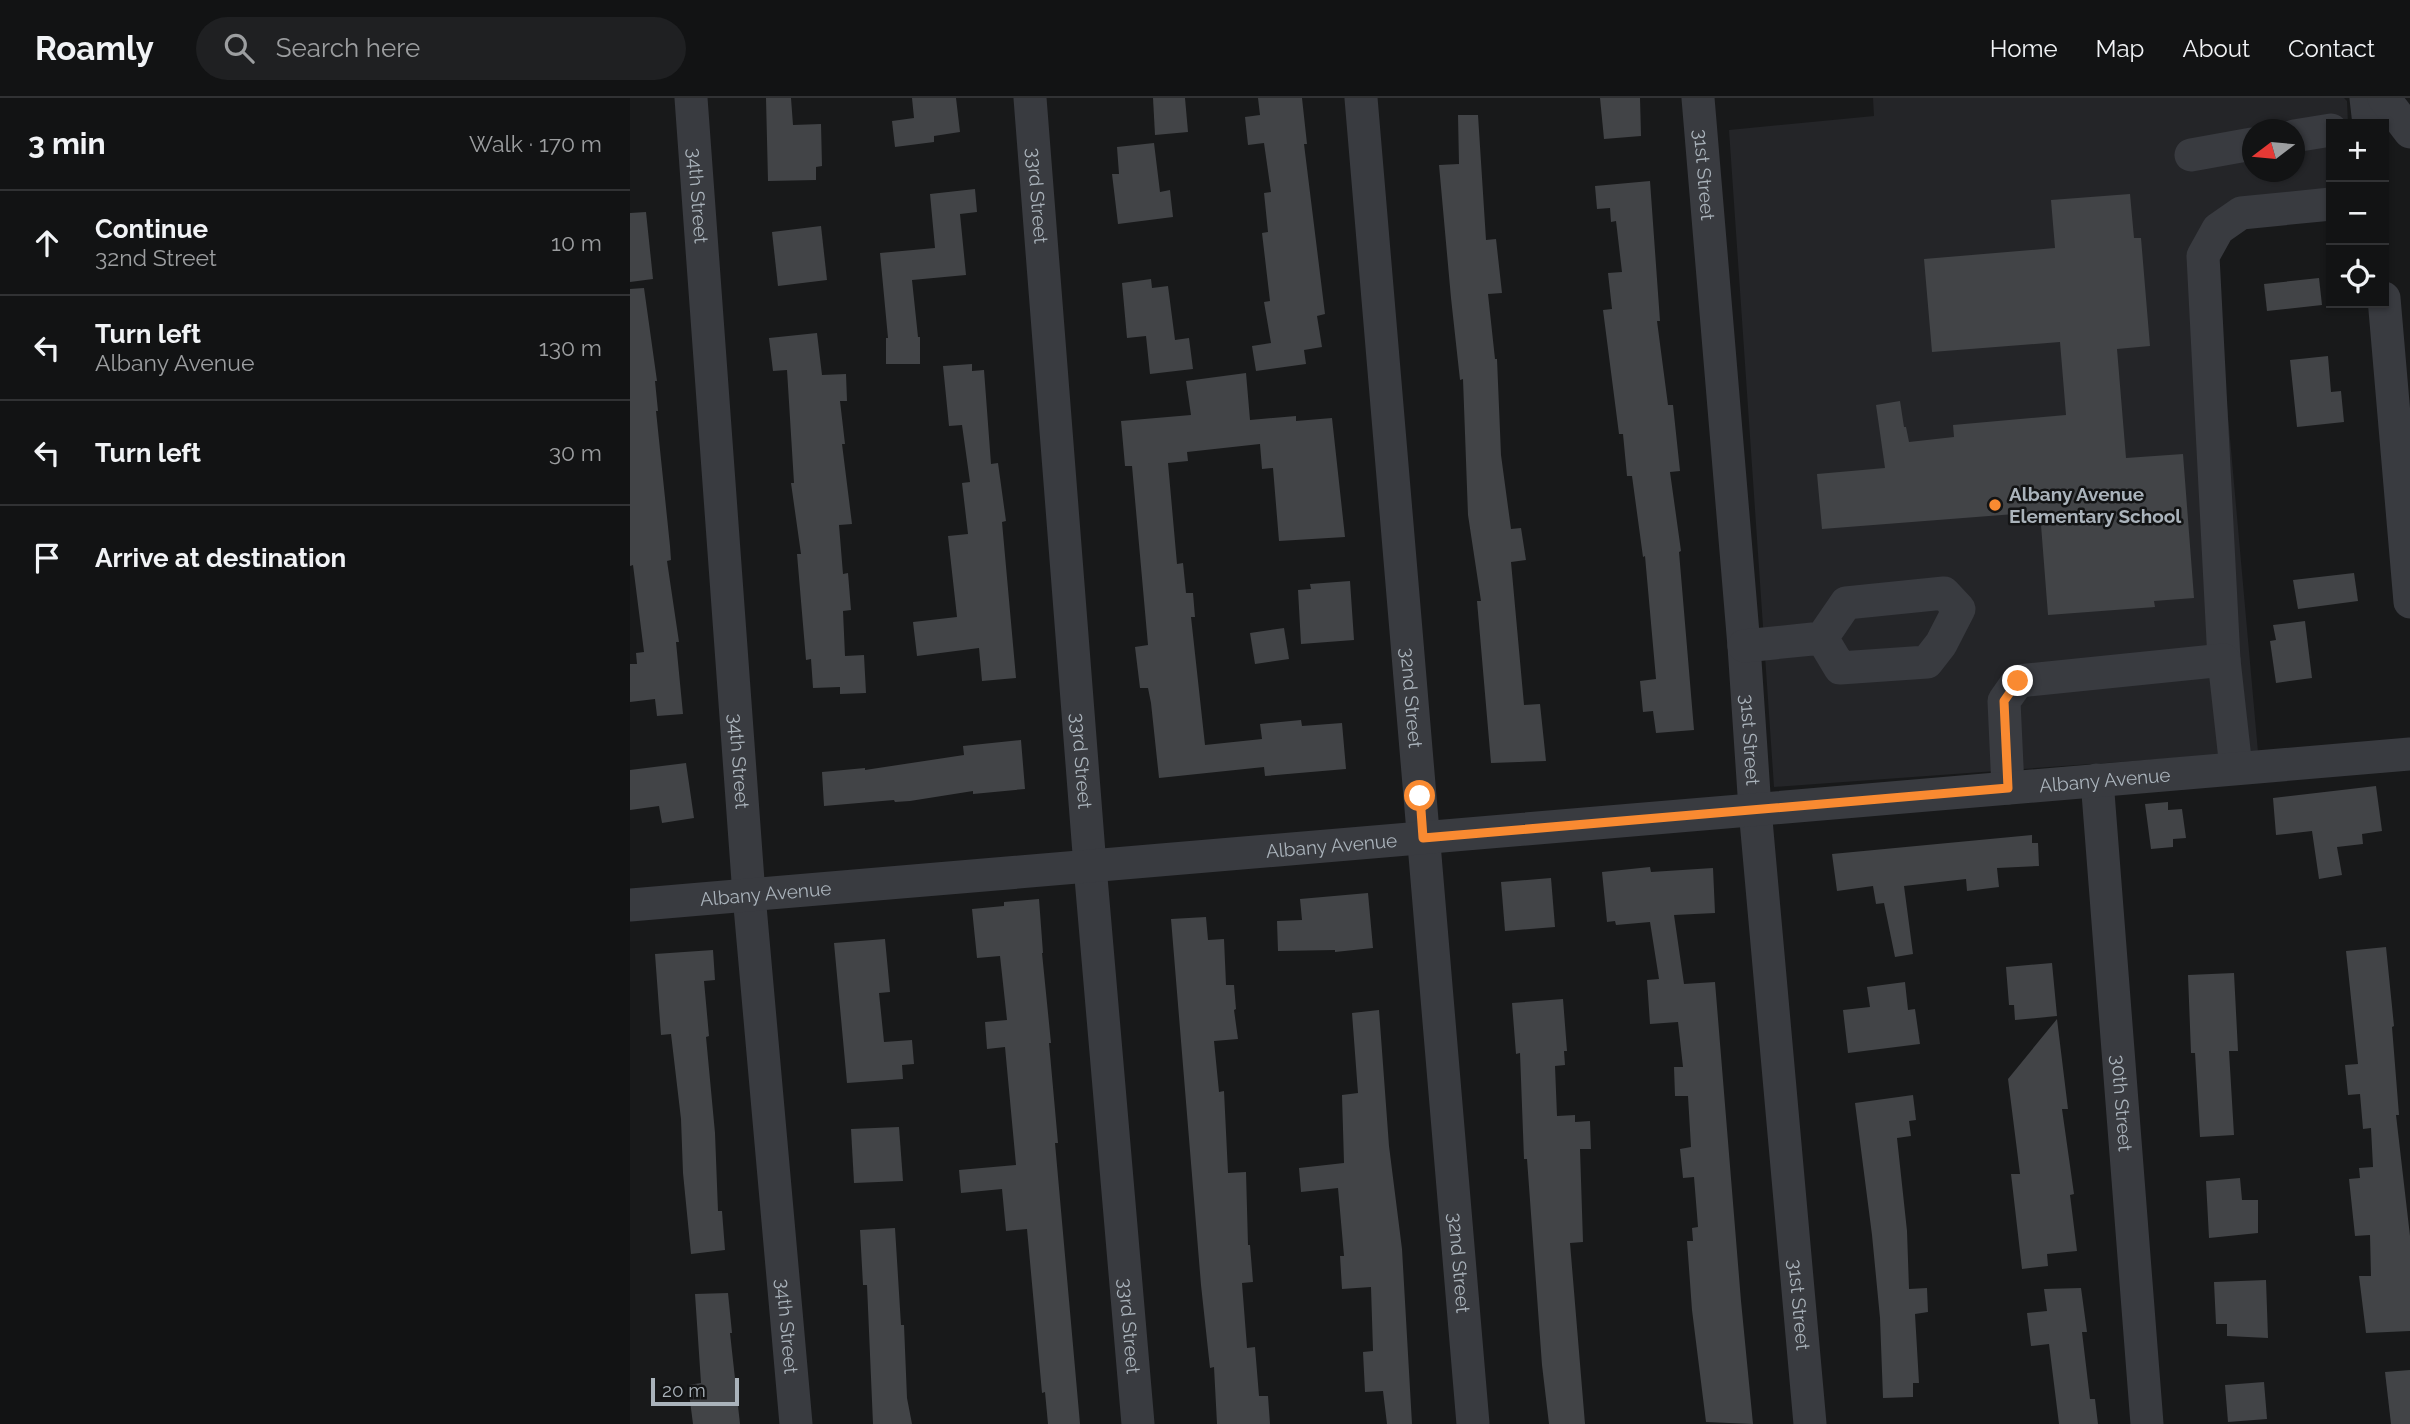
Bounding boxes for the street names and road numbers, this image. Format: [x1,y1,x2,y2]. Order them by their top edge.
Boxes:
street label: 31st Street [1690,128,1719,222]
street label: 34th Street [684,147,713,245]
street label: 33rd Street [1023,147,1052,245]
street label: 32nd Street [1396,647,1427,750]
street label: 31st Street [1736,693,1764,787]
street label: 33rd Street [1067,712,1097,810]
street label: 34th Street [725,713,754,810]
street label: Albany Avenue [2038,763,2171,796]
street label: Albany Avenue [1265,829,1398,862]
street label: Albany Avenue [699,877,832,910]
street label: 30th Street [2107,1054,2137,1153]
street label: 32nd Street [1444,1212,1475,1315]
street label: 31st Street [1784,1258,1814,1352]
street label: 33rd Street [1114,1277,1145,1375]
street label: 34th Street [772,1278,803,1375]

